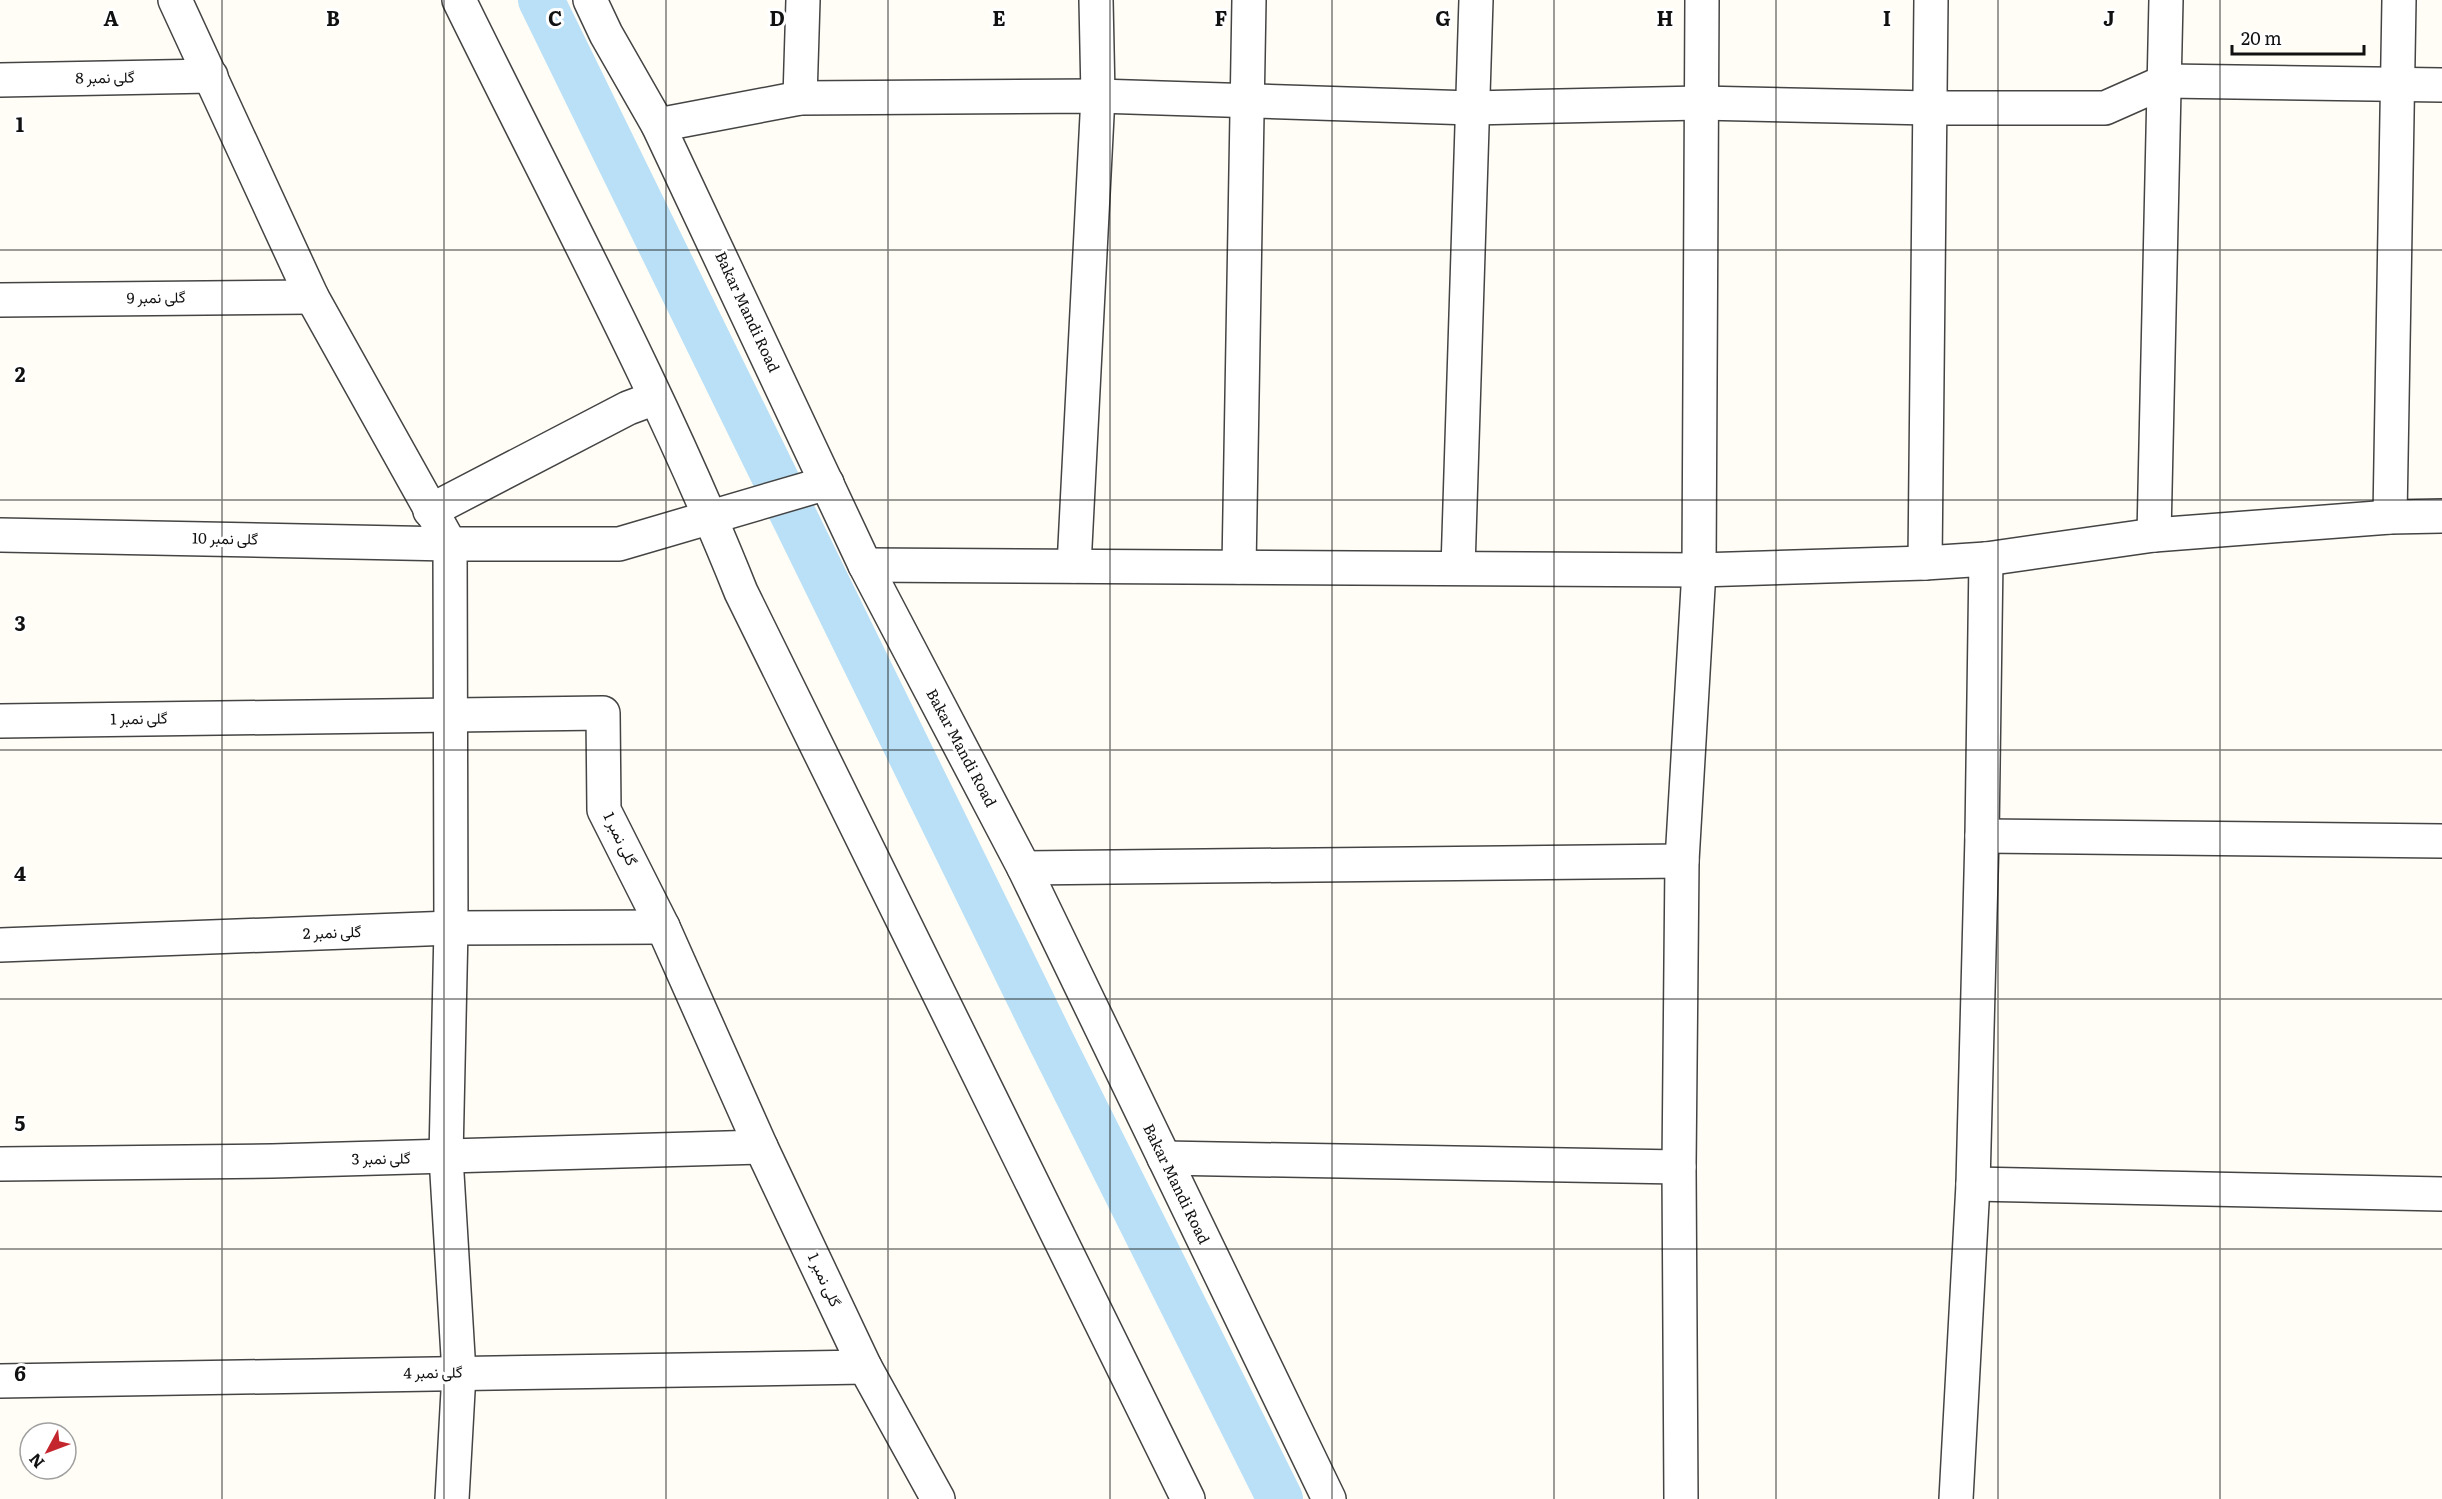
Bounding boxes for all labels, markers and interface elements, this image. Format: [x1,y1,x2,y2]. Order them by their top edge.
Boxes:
text: A [103,2,119,32]
text: B [326,2,340,32]
text: C [548,2,562,32]
text: D [769,2,785,32]
text: E [992,2,1006,32]
text: F [1215,2,1228,32]
text: G [1435,2,1451,32]
text: H [1657,2,1673,32]
text: I [1883,2,1891,32]
text: J [2103,2,2115,32]
scale bar [2232,18,2364,56]
text: 20 m [2241,24,2282,51]
street label: گلی نمبر 8 [75,64,135,89]
text: 1 [16,108,24,138]
street label: Bakar Mandi Road [710,247,787,376]
street label: گلی نمبر 9 [126,284,186,309]
text: 2 [15,358,26,388]
street label: گلی نمبر 10 [192,525,258,550]
text: 3 [14,607,26,637]
street label: Bakar Mandi Road [921,684,1003,811]
street label: گلی نمبر 1 [110,705,168,729]
street label: گلی نمبر 1 [598,808,644,869]
text: 4 [14,857,26,887]
street label: گلی نمبر 2 [302,919,362,944]
text: 5 [15,1107,26,1137]
street label: Bakar Mandi Road [1138,1119,1216,1247]
street label: گلی نمبر 3 [351,1145,411,1170]
street label: گلی نمبر 1 [803,1249,848,1310]
text: 6 [14,1357,26,1387]
street label: گلی نمبر 4 [403,1359,463,1384]
north arrow [18,1421,78,1481]
text: N [22,1449,49,1474]

